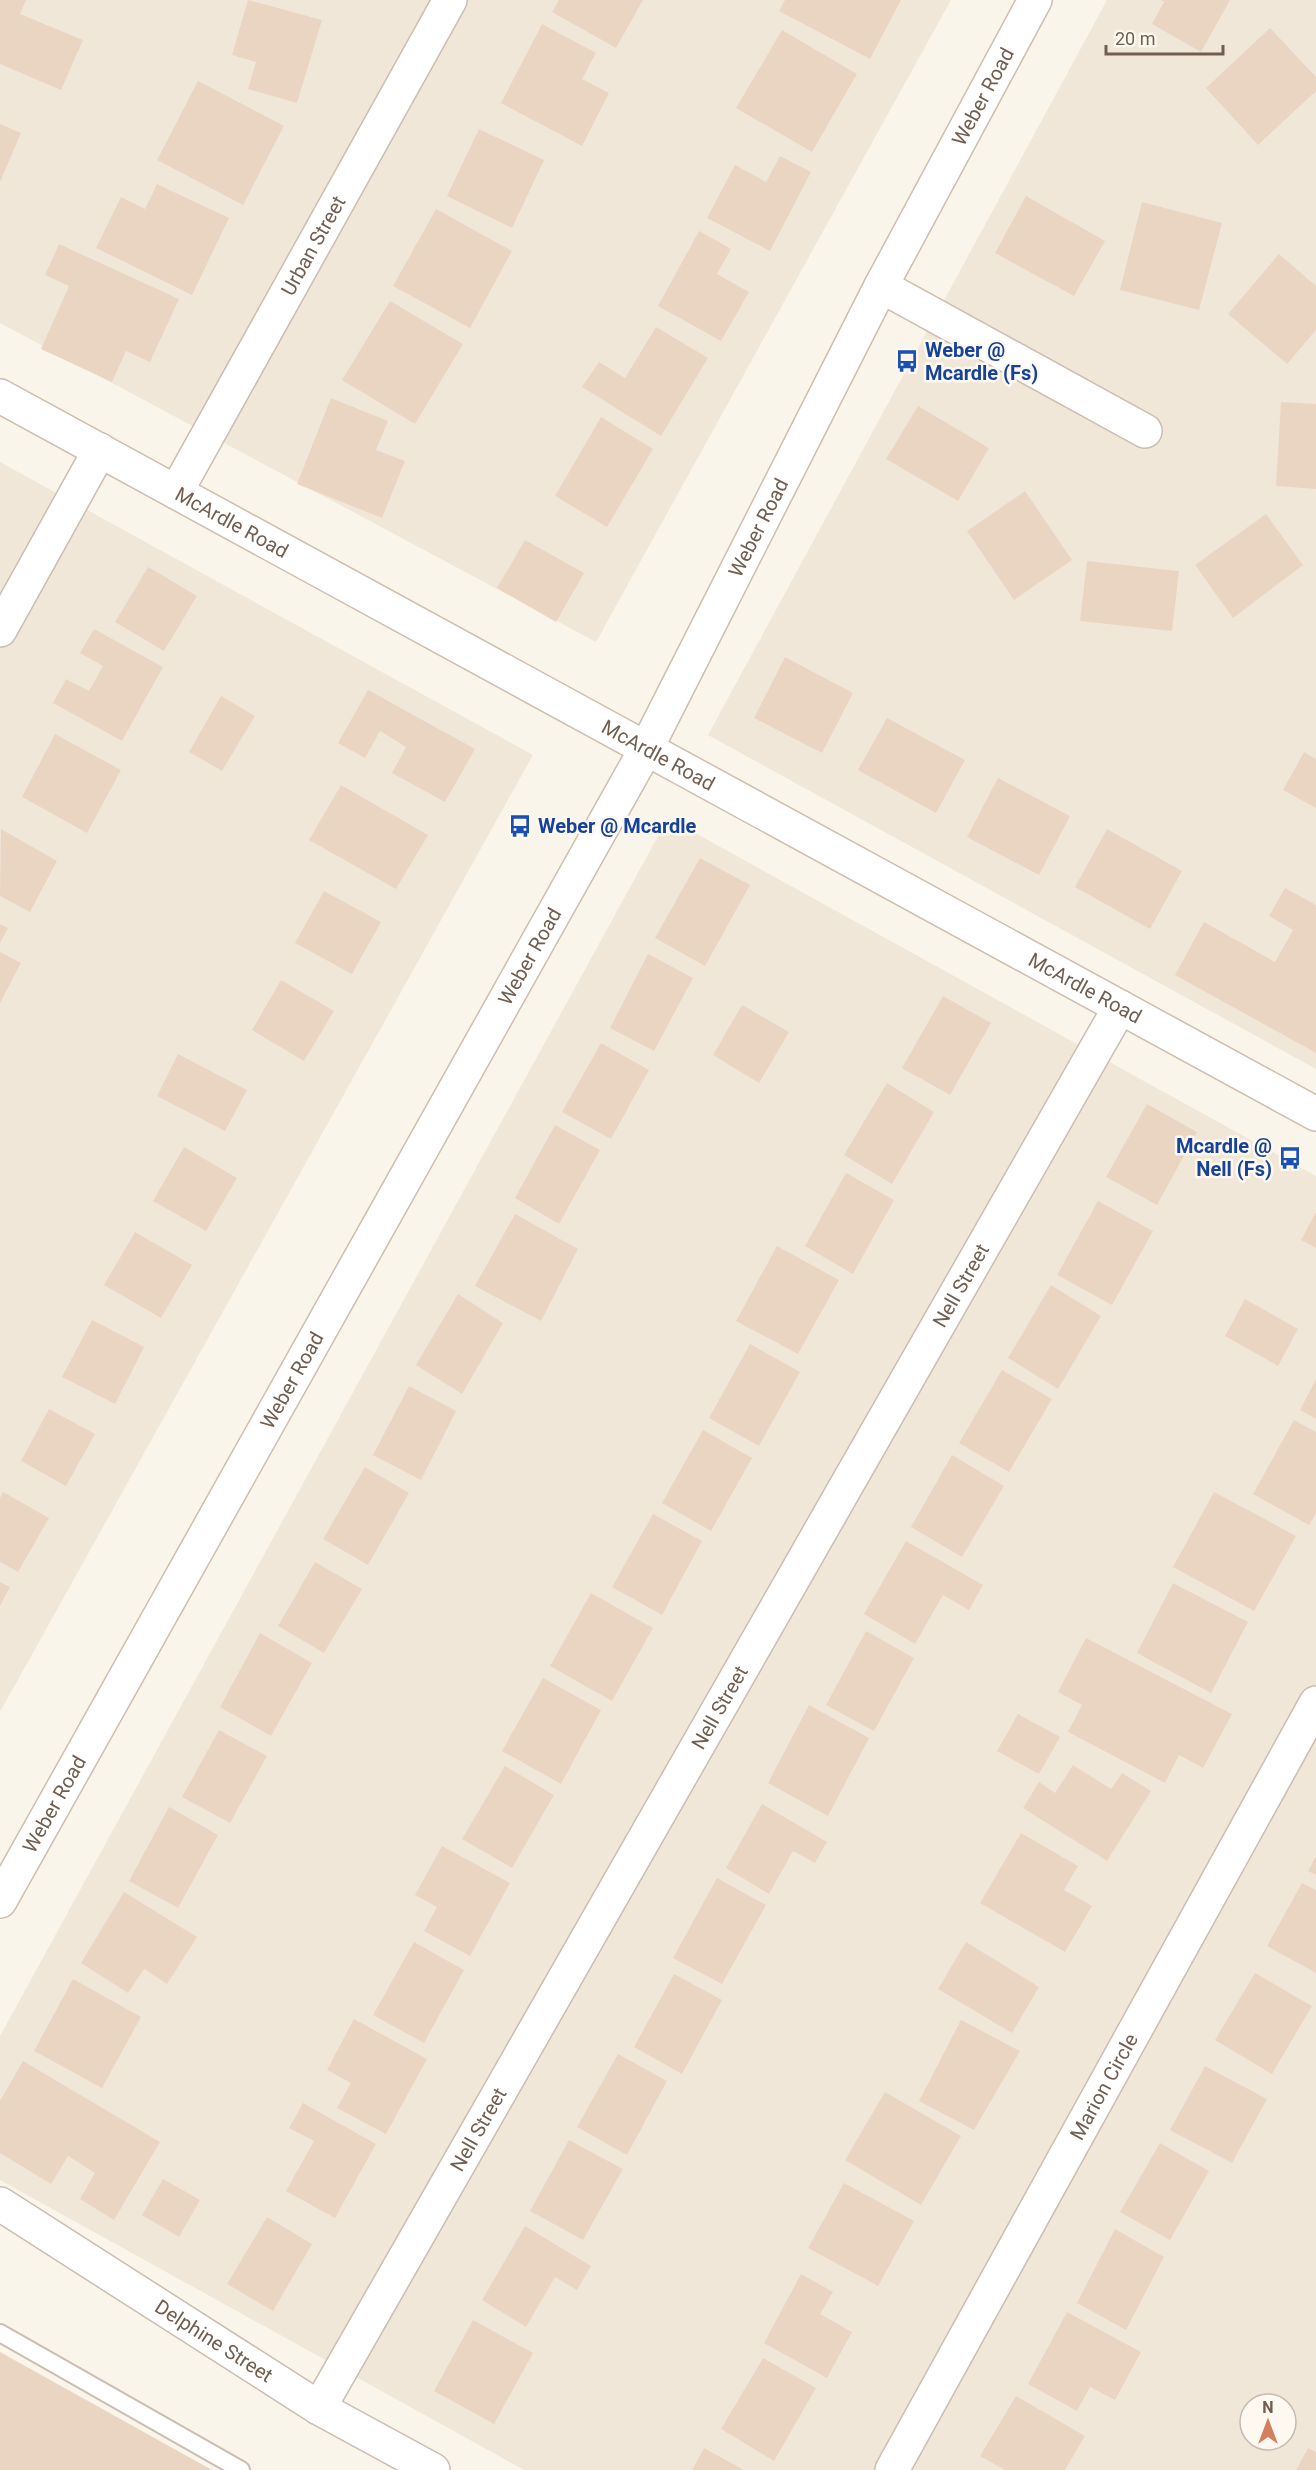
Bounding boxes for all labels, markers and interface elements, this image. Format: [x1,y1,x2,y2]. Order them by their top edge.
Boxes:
scale bar [1106,18,1223,56]
text: 20 m [1115,28,1155,49]
street label: Weber Road [947,44,1019,150]
street label: Urban Street [276,191,351,300]
place label: Weber @ Mcardle (Fs) [925,338,1038,385]
bus stop icon: Weber @ Mcardle (Fs) [894,348,920,374]
street label: Weber Road [723,474,793,581]
street label: McArdle Road [171,482,292,563]
street label: McArdle Road [598,715,719,796]
bus stop icon: Weber @ Mcardle [507,813,533,839]
place label: Weber @ Mcardle [538,814,697,838]
street label: Weber Road [493,904,566,1009]
street label: McArdle Road [1024,947,1146,1028]
place label: Mcardle @ Nell (Fs) [1176,1134,1272,1181]
bus stop icon: Mcardle @ Nell (Fs) [1277,1145,1303,1171]
street label: Nell Street [927,1239,994,1332]
street label: Weber Road [255,1328,329,1433]
street label: Nell Street [686,1661,753,1753]
street label: Weber Road [18,1751,91,1857]
street label: Marion Circle [1065,2029,1143,2144]
street label: Nell Street [445,2083,512,2175]
street label: Delphine Street [151,2294,277,2387]
north arrow [1238,2392,1298,2452]
text: N [1262,2398,1274,2417]

